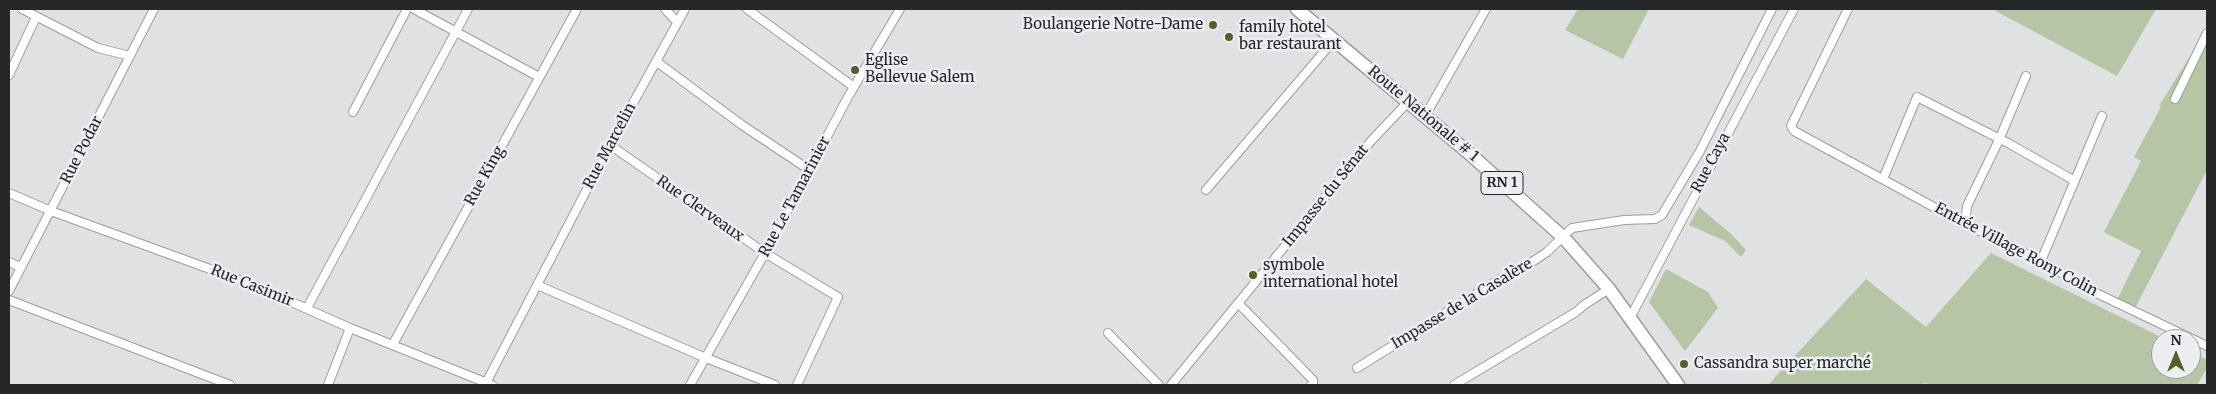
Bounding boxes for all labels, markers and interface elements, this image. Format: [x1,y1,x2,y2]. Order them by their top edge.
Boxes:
place label: Boulangerie Notre-Dame [1023,16,1203,34]
marker: Boulangerie Notre-Dame [1207,19,1219,31]
place label: family hotel bar restaurant [1239,19,1341,54]
marker: family hotel bar restaurant [1223,31,1235,43]
place label: Eglise Bellevue Salem [865,52,975,87]
street label: Route Nationale # 1 [1364,62,1482,166]
marker: Eglise Bellevue Salem [849,64,861,76]
street label: Rue Marcelin [580,100,640,192]
street label: Rue Podar [57,113,107,187]
street label: Rue Caya [1688,130,1734,196]
street label: Rue Le Tamarinier [756,134,834,260]
street label: Impasse du Sénat [1279,141,1373,251]
street label: Rue King [461,143,509,209]
street label: Rue Clerveaux [653,172,747,246]
road number: RN 1 [1481,172,1523,194]
street label: Entrée Village Rony Colin [1931,199,2101,301]
street label: Impasse de la Casalère [1388,255,1536,353]
place label: symbole international hotel [1263,257,1398,292]
street label: Rue Casimir [208,261,296,311]
marker: symbole international hotel [1247,269,1259,281]
north arrow [2151,329,2201,379]
text: N [2170,331,2182,349]
place label: Cassandra super marché [1694,355,1871,373]
marker: Cassandra super marché [1678,358,1690,370]

